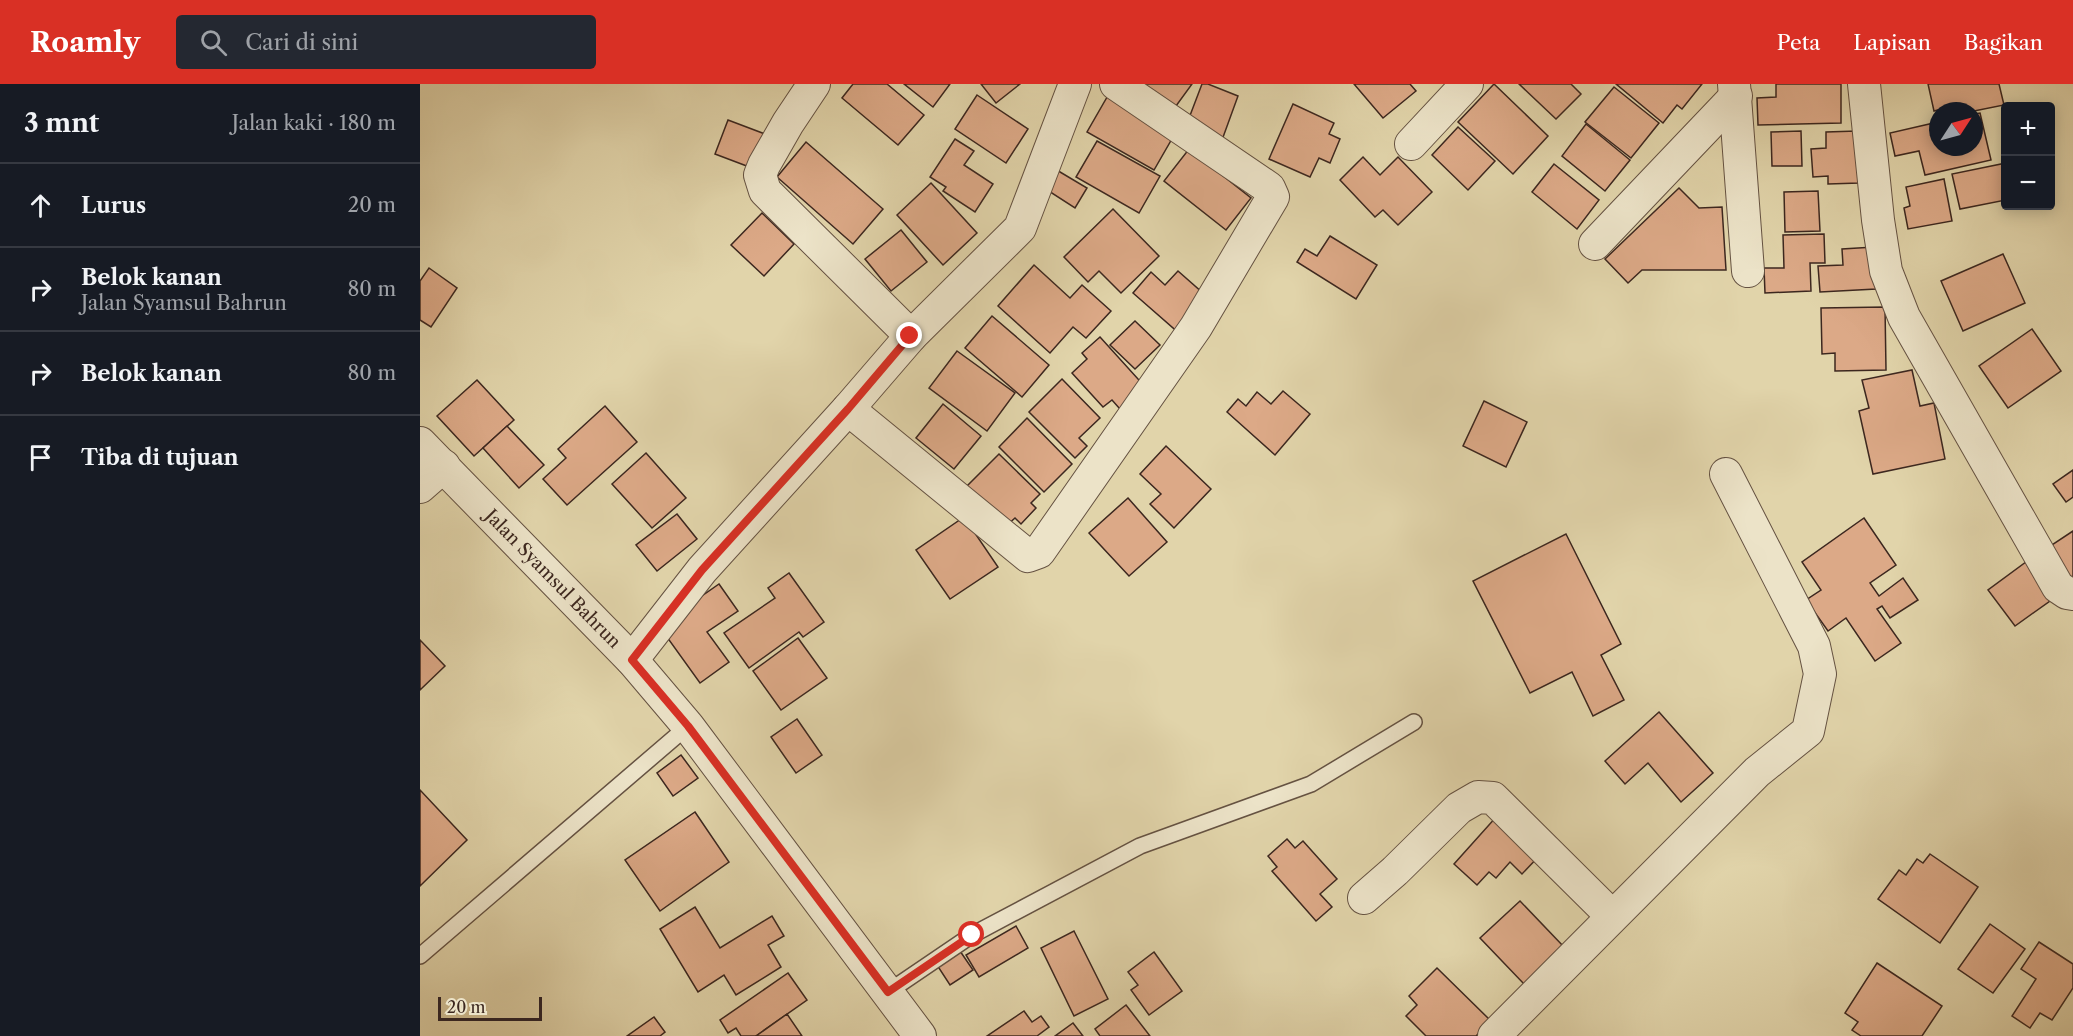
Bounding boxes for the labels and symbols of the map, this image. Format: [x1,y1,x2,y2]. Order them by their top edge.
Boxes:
north arrow [1929,102,1983,156]
route end [896,322,922,348]
street label: Jalan Syamsul Bahrun [478,503,625,653]
route start [958,921,984,947]
scale bar [438,994,542,1022]

